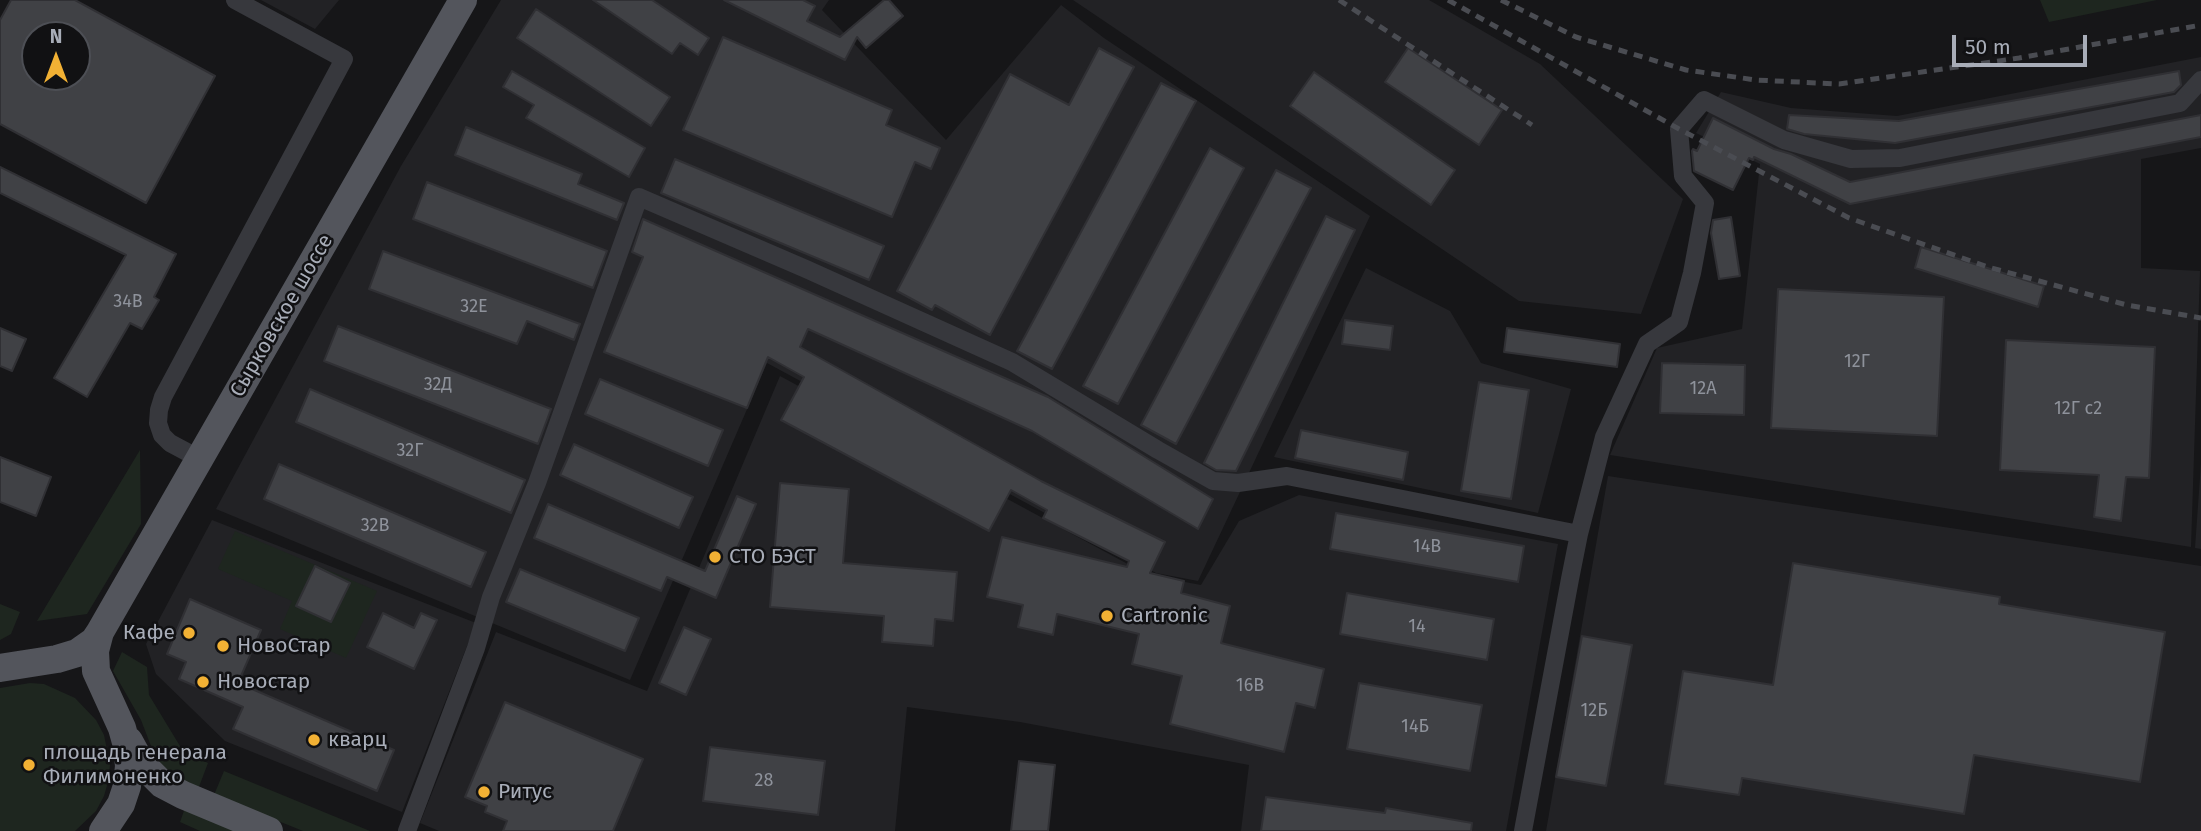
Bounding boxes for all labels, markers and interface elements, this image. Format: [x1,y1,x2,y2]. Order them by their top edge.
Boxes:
north arrow [21,21,91,91]
scale bar [1956,21,2091,65]
text: N [50,25,62,48]
text: 50 m [1965,34,2011,60]
street label: Сырковское шоссе [225,230,339,402]
house number: 34В [113,291,143,313]
house number: 32Е [460,296,488,318]
house number: 12Г [1844,351,1870,373]
house number: 32Д [424,374,452,396]
house number: 12А [1689,378,1717,400]
house number: 12Г с2 [2054,398,2102,420]
house number: 32Г [397,440,423,462]
house number: 32В [361,515,389,537]
house number: 14В [1413,536,1441,558]
place label: СТО БЭСТ [729,544,816,570]
marker: СТО БЭСТ [707,549,723,565]
place label: Cartronic [1121,603,1208,629]
marker: Cartronic [1099,608,1115,624]
house number: 14 [1408,616,1426,638]
place label: Кафе [123,620,175,646]
marker: Кафе [181,625,197,641]
place label: НовоСтар [237,633,331,659]
marker: НовоСтар [215,638,231,654]
place label: Новостар [217,669,310,695]
marker: Новостар [195,674,211,690]
house number: 16В [1236,675,1264,697]
house number: 12Б [1580,700,1608,722]
house number: 14Б [1401,716,1429,738]
place label: кварц [328,727,387,753]
marker: кварц [306,732,322,748]
place label: площадь генерала Филимоненко [43,740,227,790]
marker: площадь генерала Филимоненко [21,757,37,773]
house number: 28 [755,770,773,792]
place label: Ритус [498,779,552,805]
marker: Ритус [476,784,492,800]

